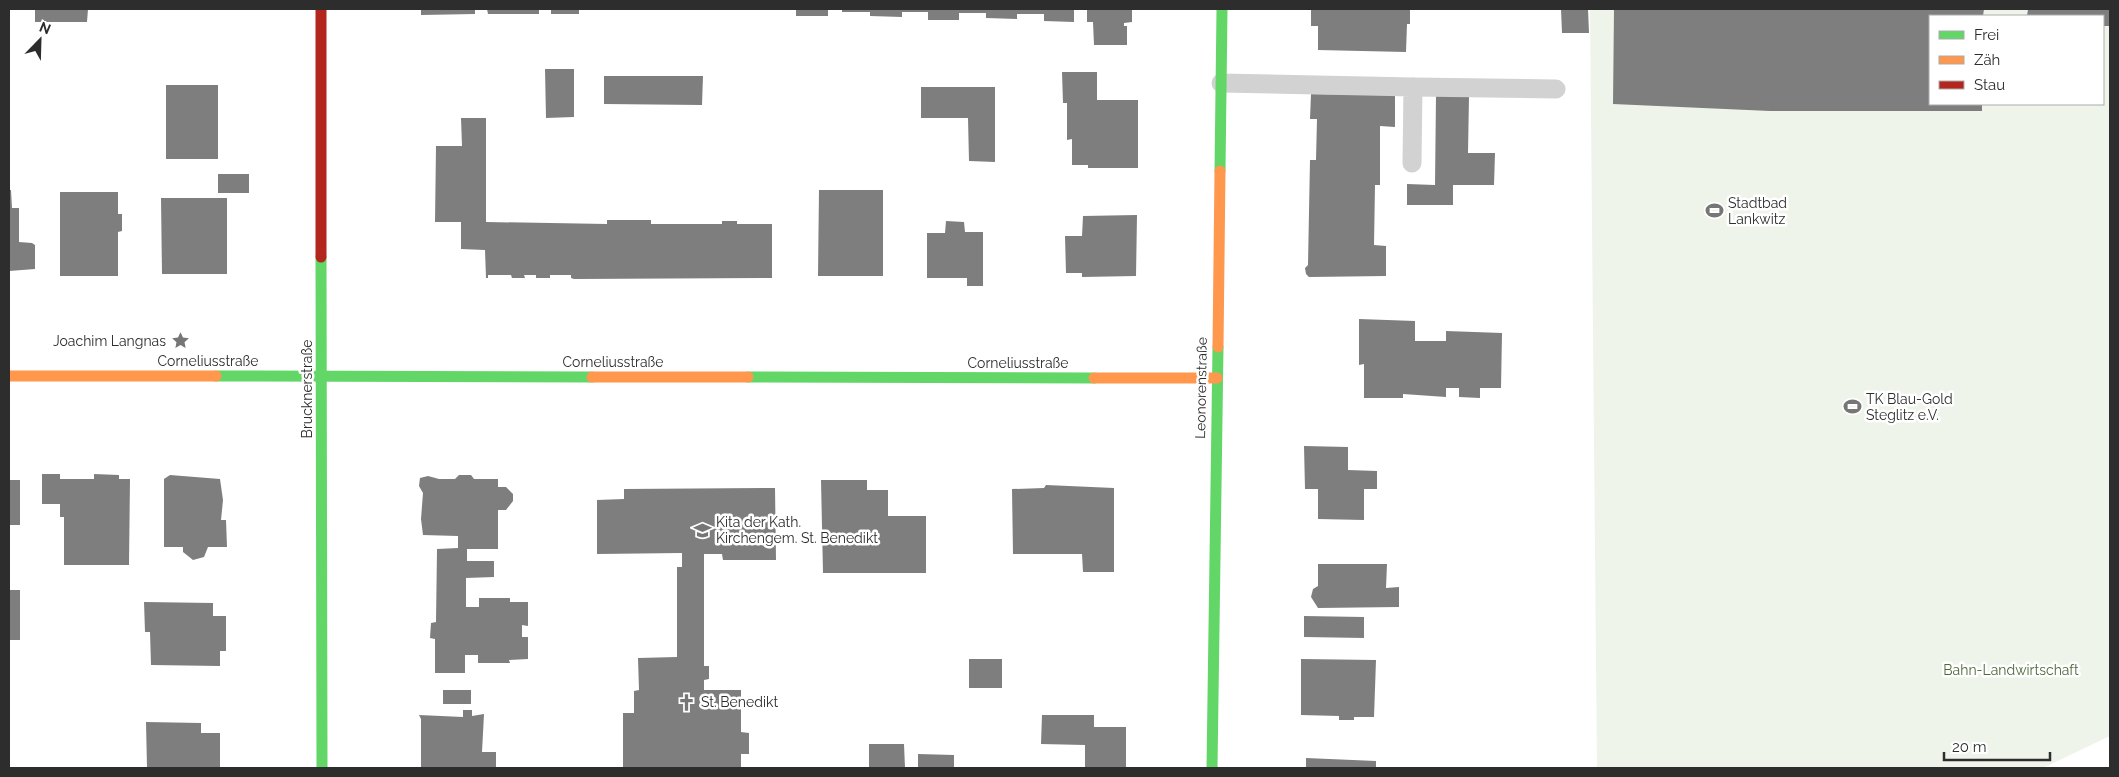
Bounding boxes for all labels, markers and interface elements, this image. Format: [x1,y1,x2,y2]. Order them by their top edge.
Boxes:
north arrow [15,15,65,65]
legend [1929,15,2104,105]
text: N [37,19,53,37]
text: Frei [1974,26,1999,44]
text: Zäh [1974,51,2000,69]
text: Stau [1974,76,2005,94]
place label: Stadtbad Lankwitz [1728,195,1787,227]
sports icon: Stadtbad Lankwitz [1704,201,1724,221]
place icon: Joachim Langnas [170,331,190,351]
place label: Joachim Langnas [53,333,166,349]
street label: Leonorenstraße [1192,337,1210,439]
street label: Brucknerstraße [299,340,315,438]
street label: Corneliusstraße [157,353,259,369]
street label: Corneliusstraße [562,354,664,370]
street label: Corneliusstraße [967,355,1069,371]
place label: TK Blau-Gold Steglitz e.V. [1866,391,1953,423]
sports icon: TK Blau-Gold Steglitz e.V. [1842,397,1862,417]
place label: Kita der Kath. Kirchengem. St. Benedikt [716,514,878,546]
school or university icon: Kita der Kath. Kirchengem. St. Benedikt [692,520,712,540]
park label: Bahn-Landwirtschaft [1943,662,2079,678]
church icon: St. Benedikt [677,692,697,712]
place label: St. Benedikt [701,694,778,710]
scale bar [1944,730,2050,762]
text: 20 m [1952,738,1987,756]

